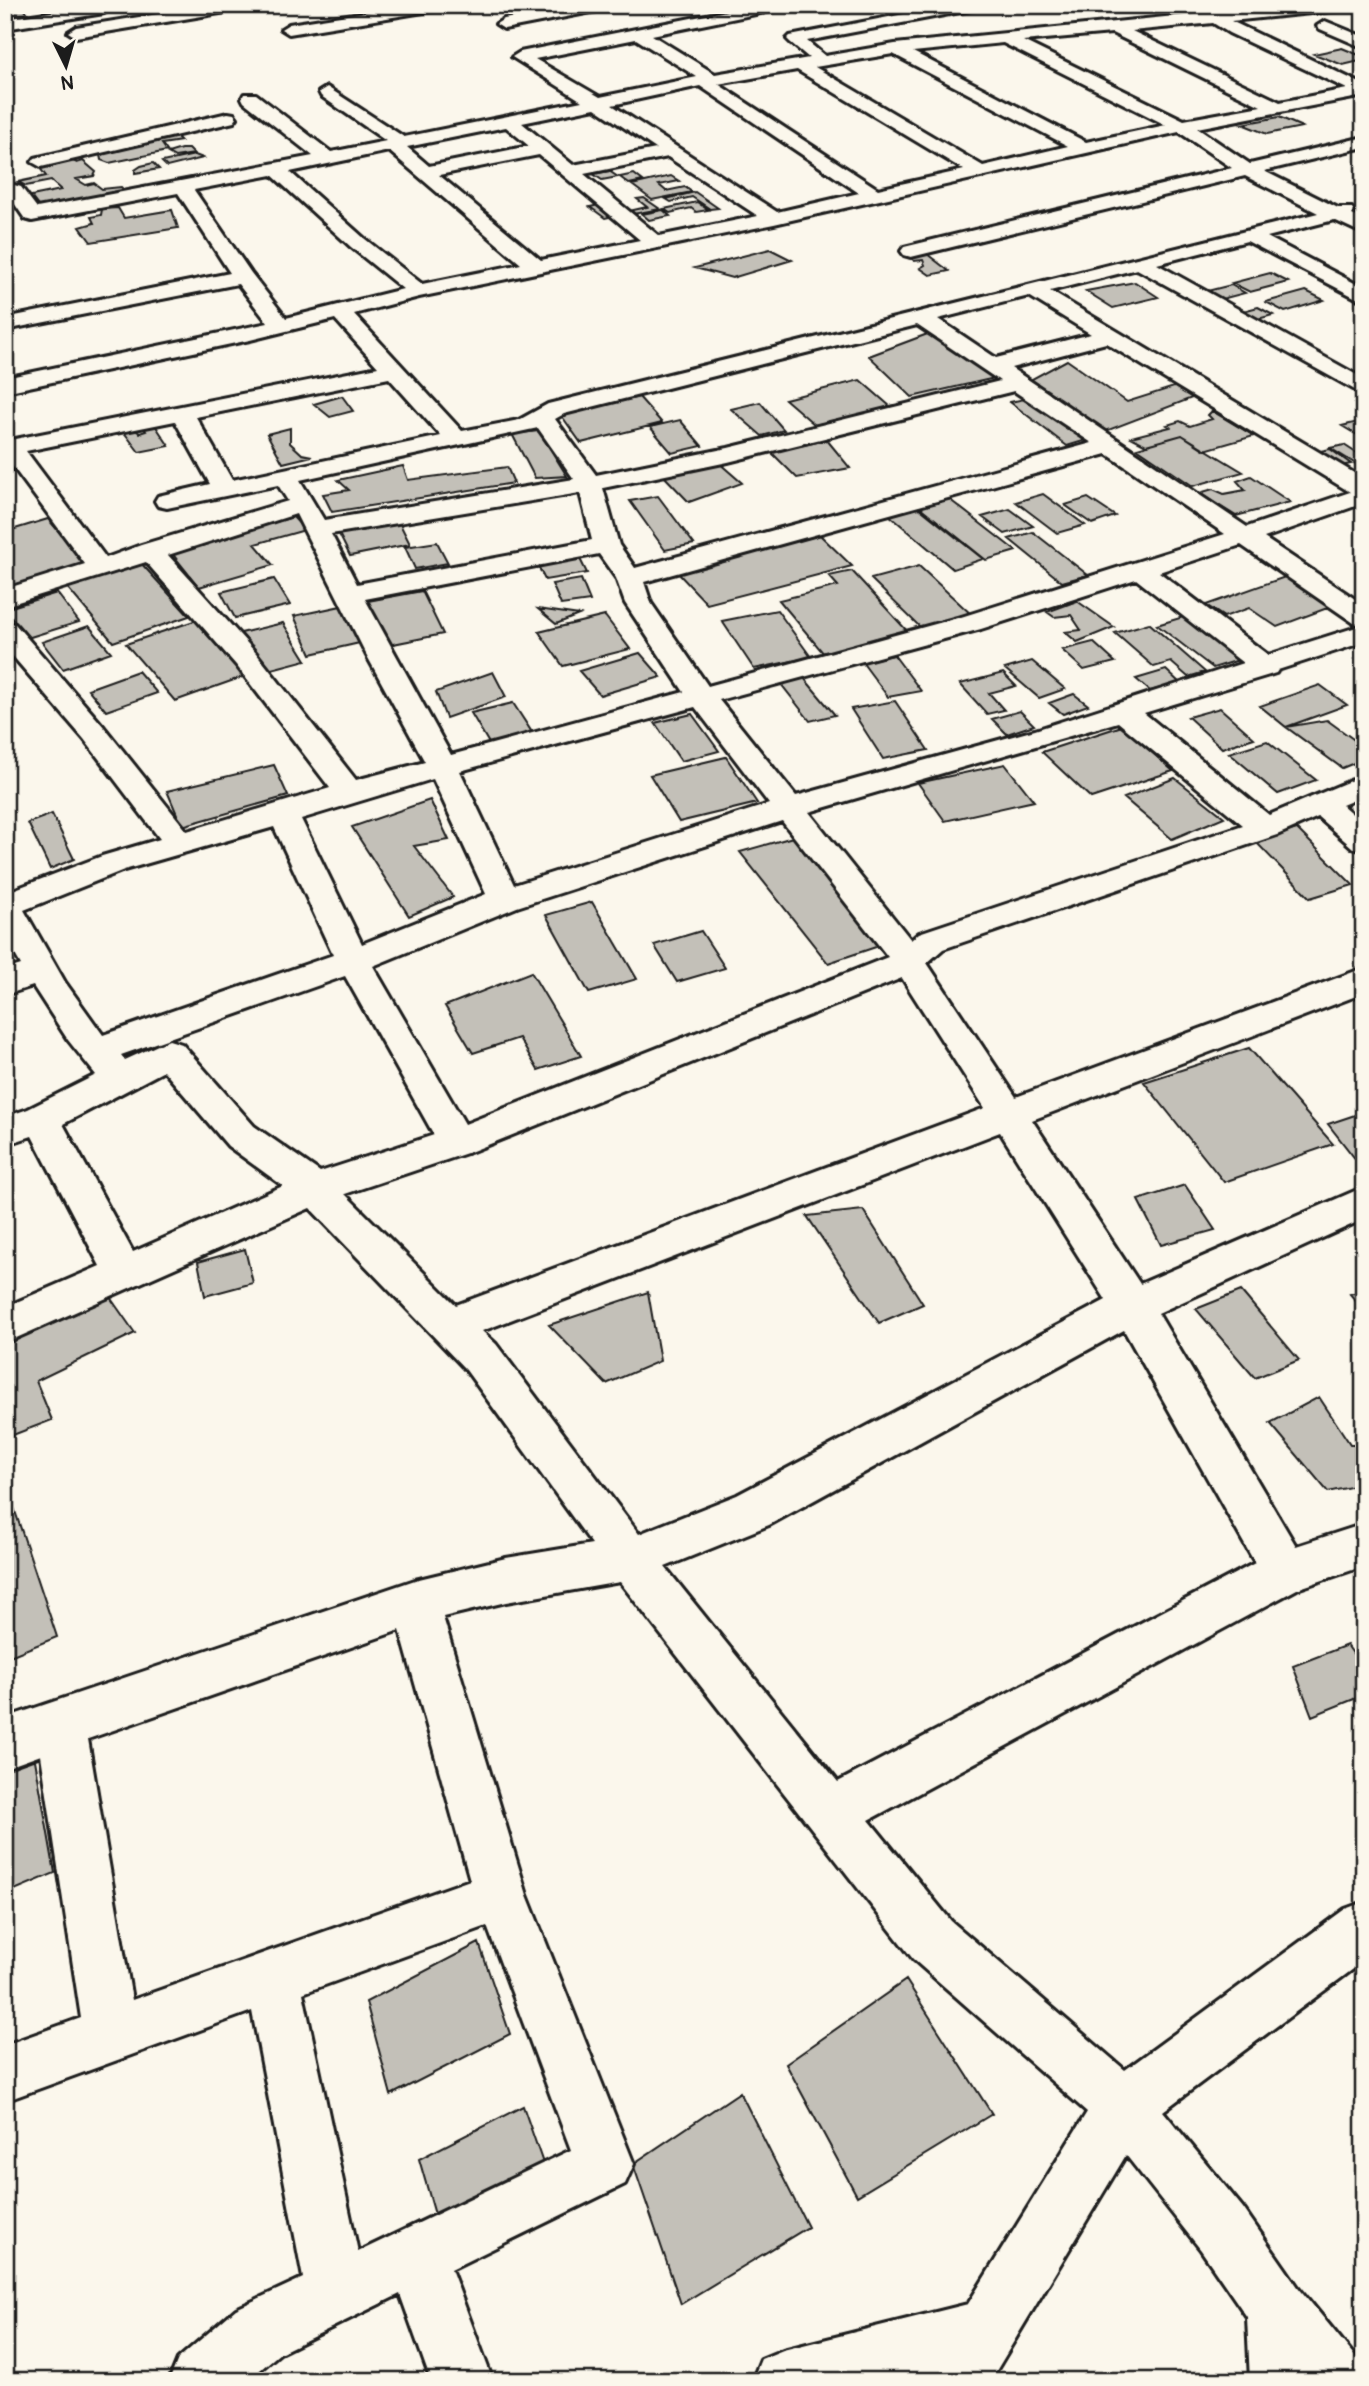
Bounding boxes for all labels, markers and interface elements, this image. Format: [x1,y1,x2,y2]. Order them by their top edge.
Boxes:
north arrow [32,32,102,102]
text: N [60,69,75,94]

